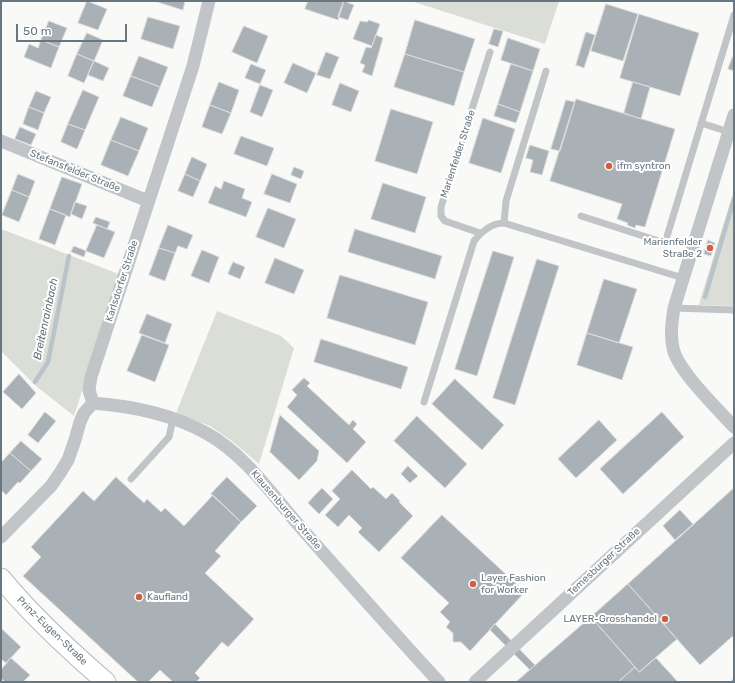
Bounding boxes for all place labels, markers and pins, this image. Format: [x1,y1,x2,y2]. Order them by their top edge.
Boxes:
place label: ifm syntron [617,160,670,172]
marker: ifm syntron [604,161,614,171]
place label: Marienfelder Straße 2 [644,236,702,260]
marker: Marienfelder Straße 2 [705,243,715,253]
place label: Layer Fashion for Worker [481,572,546,596]
marker: Layer Fashion for Worker [468,579,478,589]
place label: Kaufland [147,591,188,603]
marker: Kaufland [134,592,144,602]
place label: LAYER-Grosshandel [564,613,657,625]
marker: LAYER-Grosshandel [660,614,670,624]

